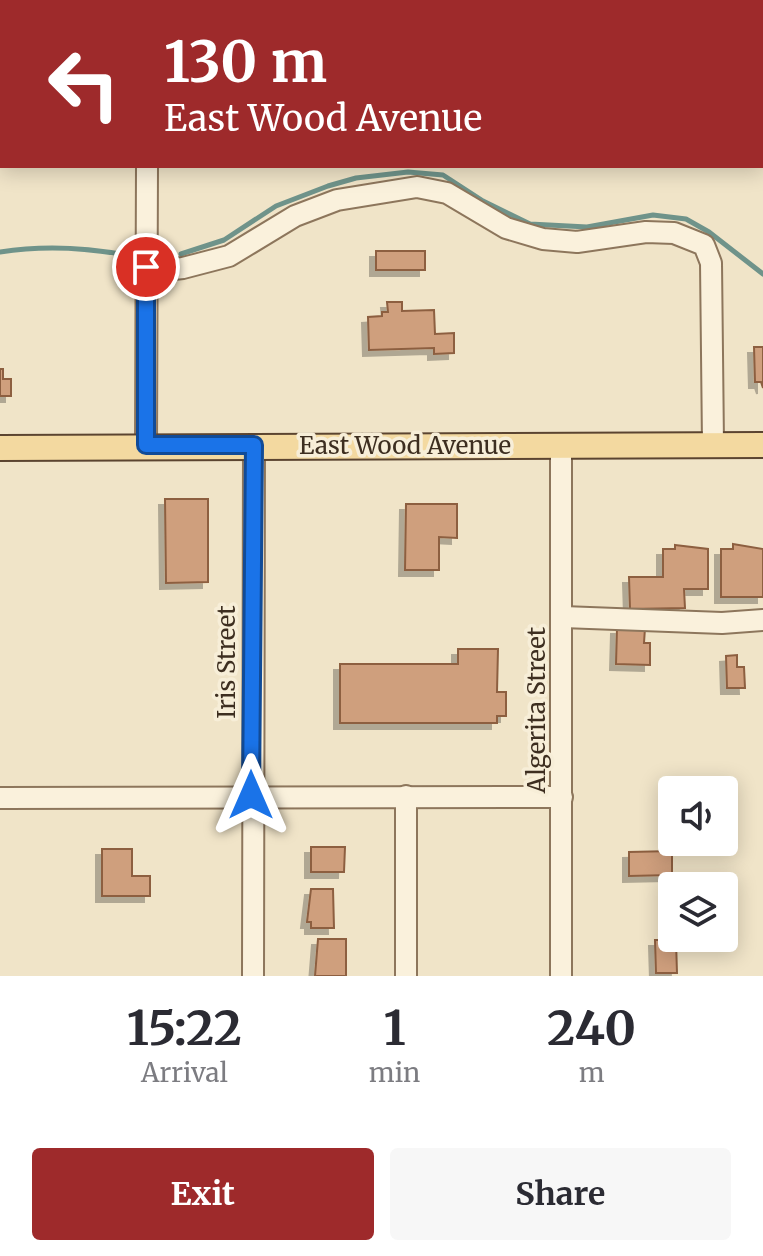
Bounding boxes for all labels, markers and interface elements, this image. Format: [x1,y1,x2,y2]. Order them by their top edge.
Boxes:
text: 130 m [164,27,327,97]
icon: left [32,32,136,136]
text: East Wood Avenue [164,96,482,141]
pin [112,233,180,301]
icon: arrive [124,245,168,289]
street label: East Wood Avenue [299,430,511,461]
street label: Iris Street [211,605,242,719]
street label: Algerita Street [521,626,552,794]
position arrow [209,753,293,837]
map controls [658,776,738,952]
button: sound [658,776,738,856]
button: layers [658,872,738,952]
text: 15:22 [127,998,242,1058]
text: 1 [383,998,406,1058]
text: 240 [547,998,636,1058]
text: Arrival [141,1056,228,1089]
text: min [369,1056,420,1089]
text: m [579,1056,605,1089]
button: Exit [32,1148,374,1240]
button: Share [390,1148,731,1240]

